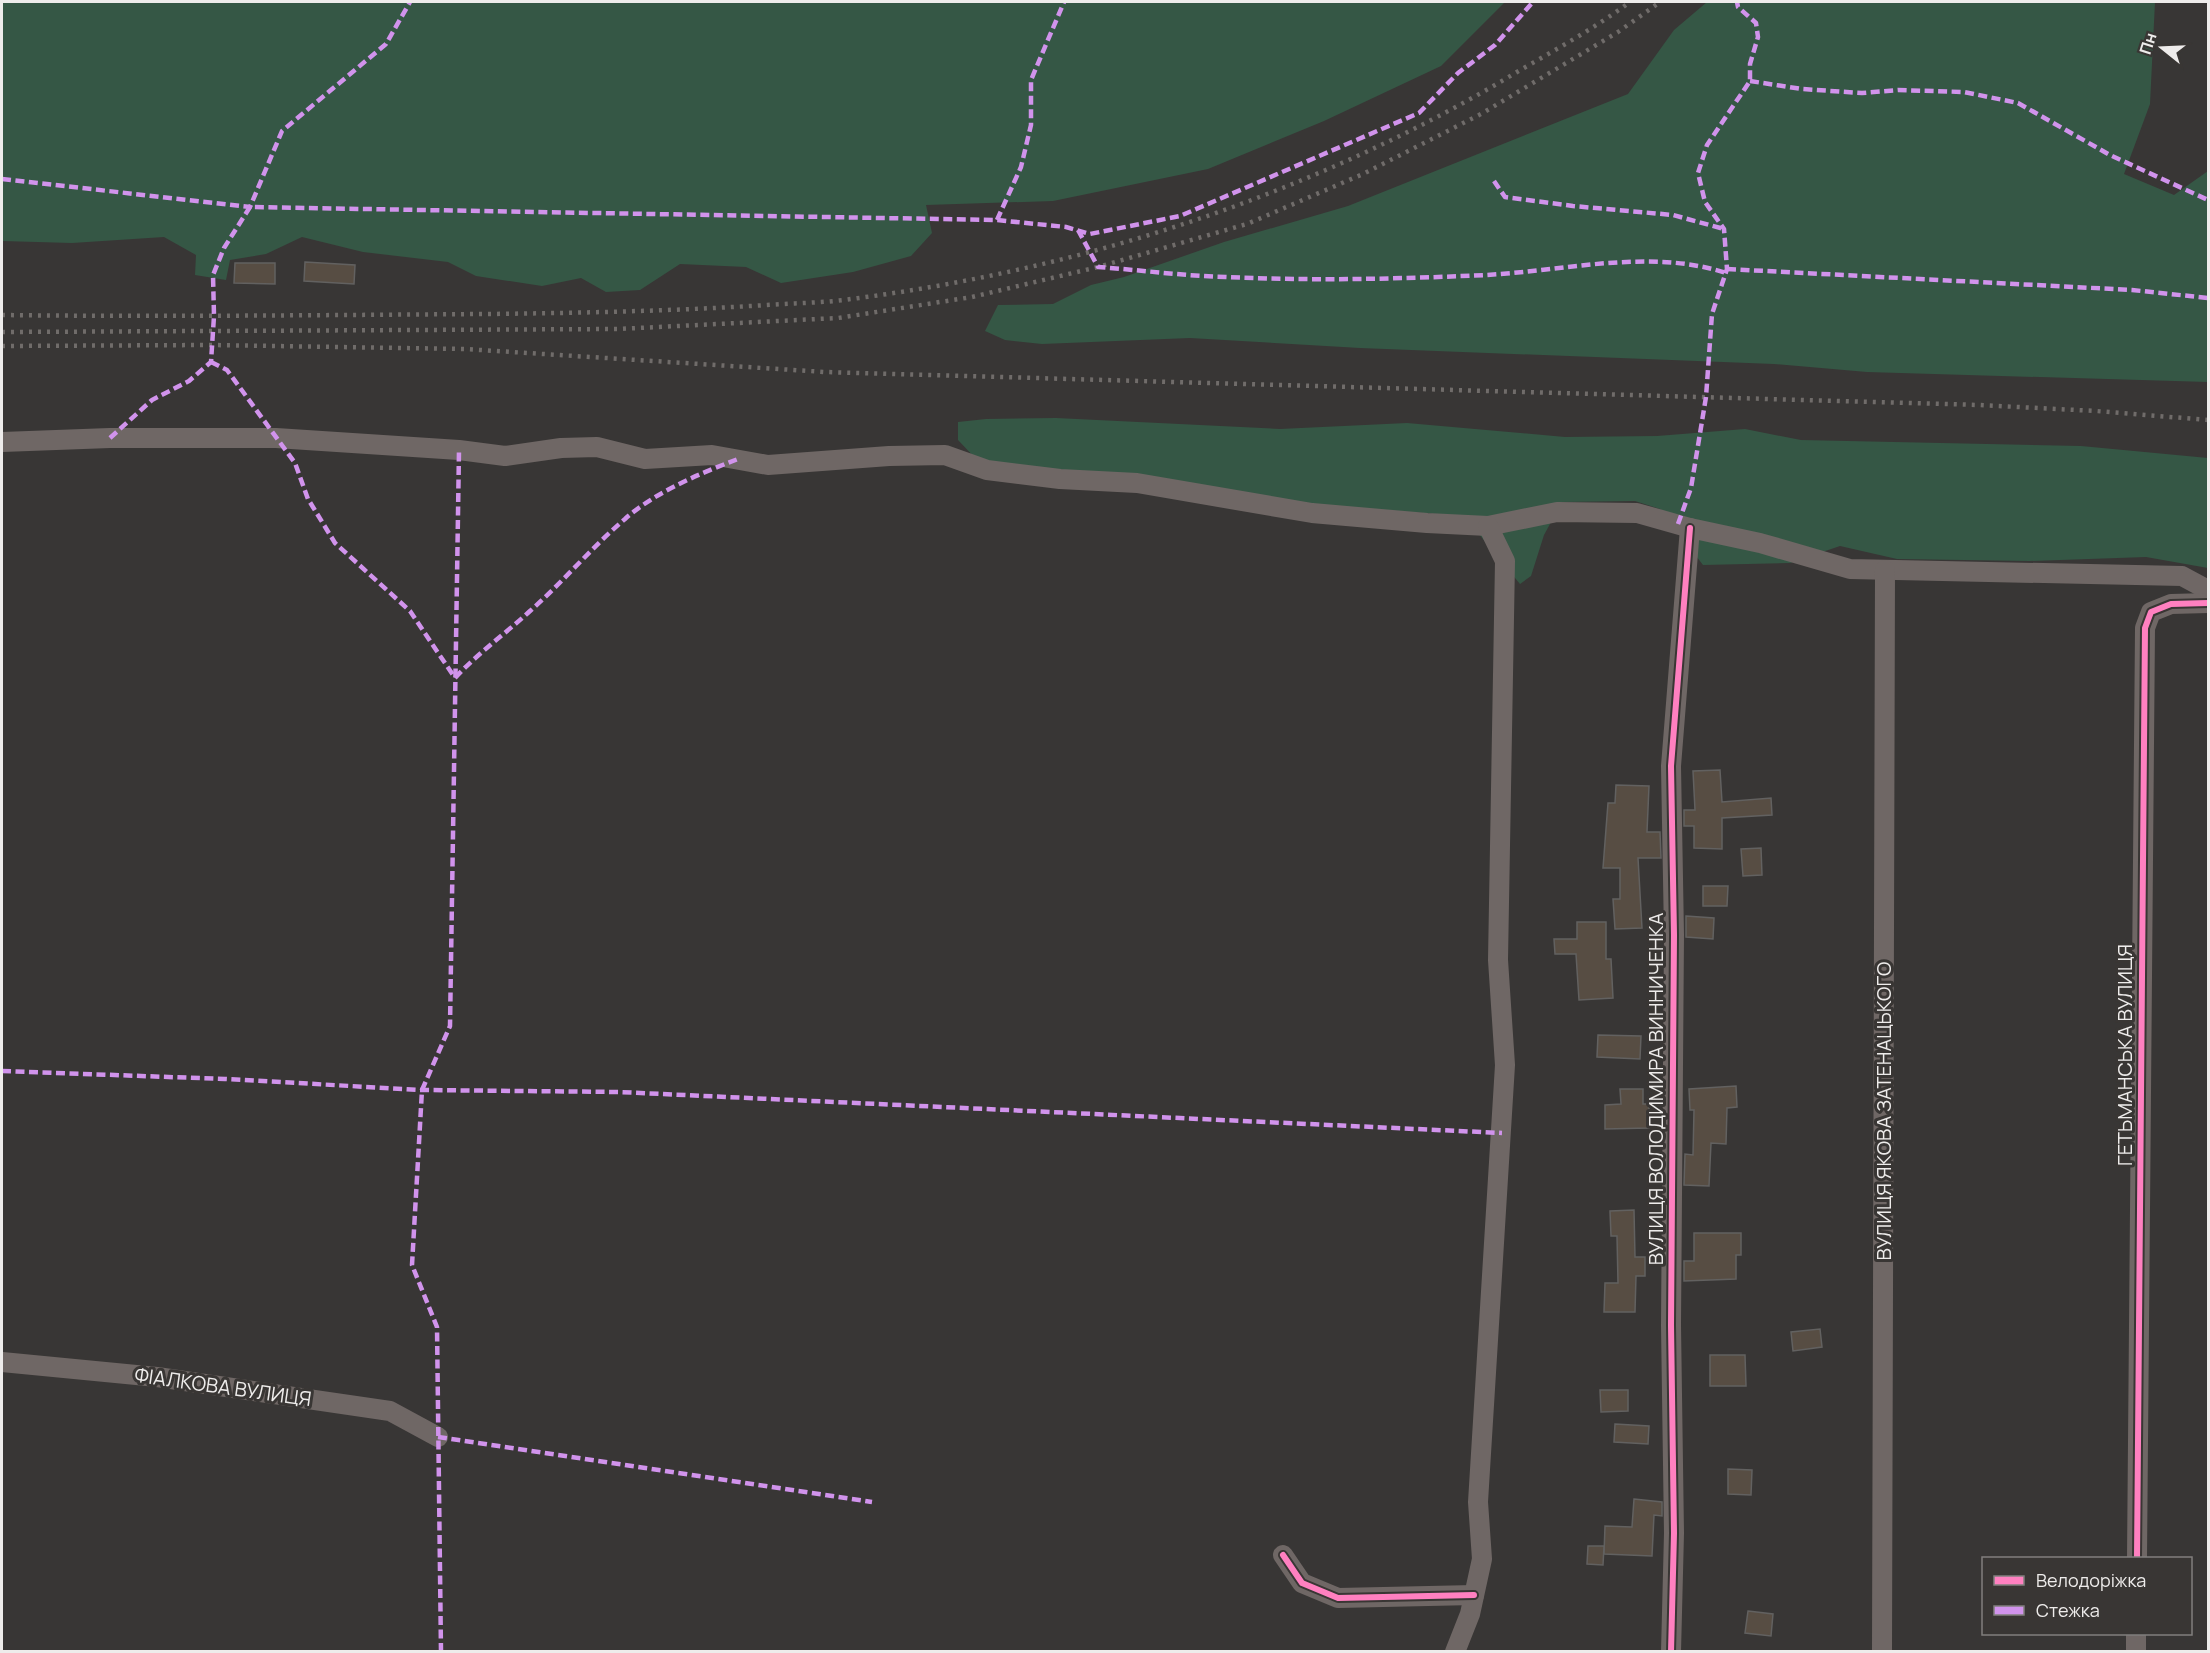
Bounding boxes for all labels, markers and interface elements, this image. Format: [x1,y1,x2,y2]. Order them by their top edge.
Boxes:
north arrow [2132,18,2192,78]
text: Пн [2134,30,2162,57]
street label: ВУЛИЦЯ ВОЛОДИМИРА ВИННИЧЕНКА [1642,912,1669,1265]
street label: ГЕТЬМАНСЬКА ВУЛИЦЯ [2111,944,2138,1166]
street label: ВУЛИЦЯ ЯКОВА ЗАТЕНАЦЬКОГО [1870,962,1897,1261]
street label: ФІАЛКОВА ВУЛИЦЯ [133,1361,313,1412]
legend [1982,1557,2192,1635]
text: Велодоріжка [2036,1568,2146,1592]
text: Стежка [2036,1598,2100,1622]

